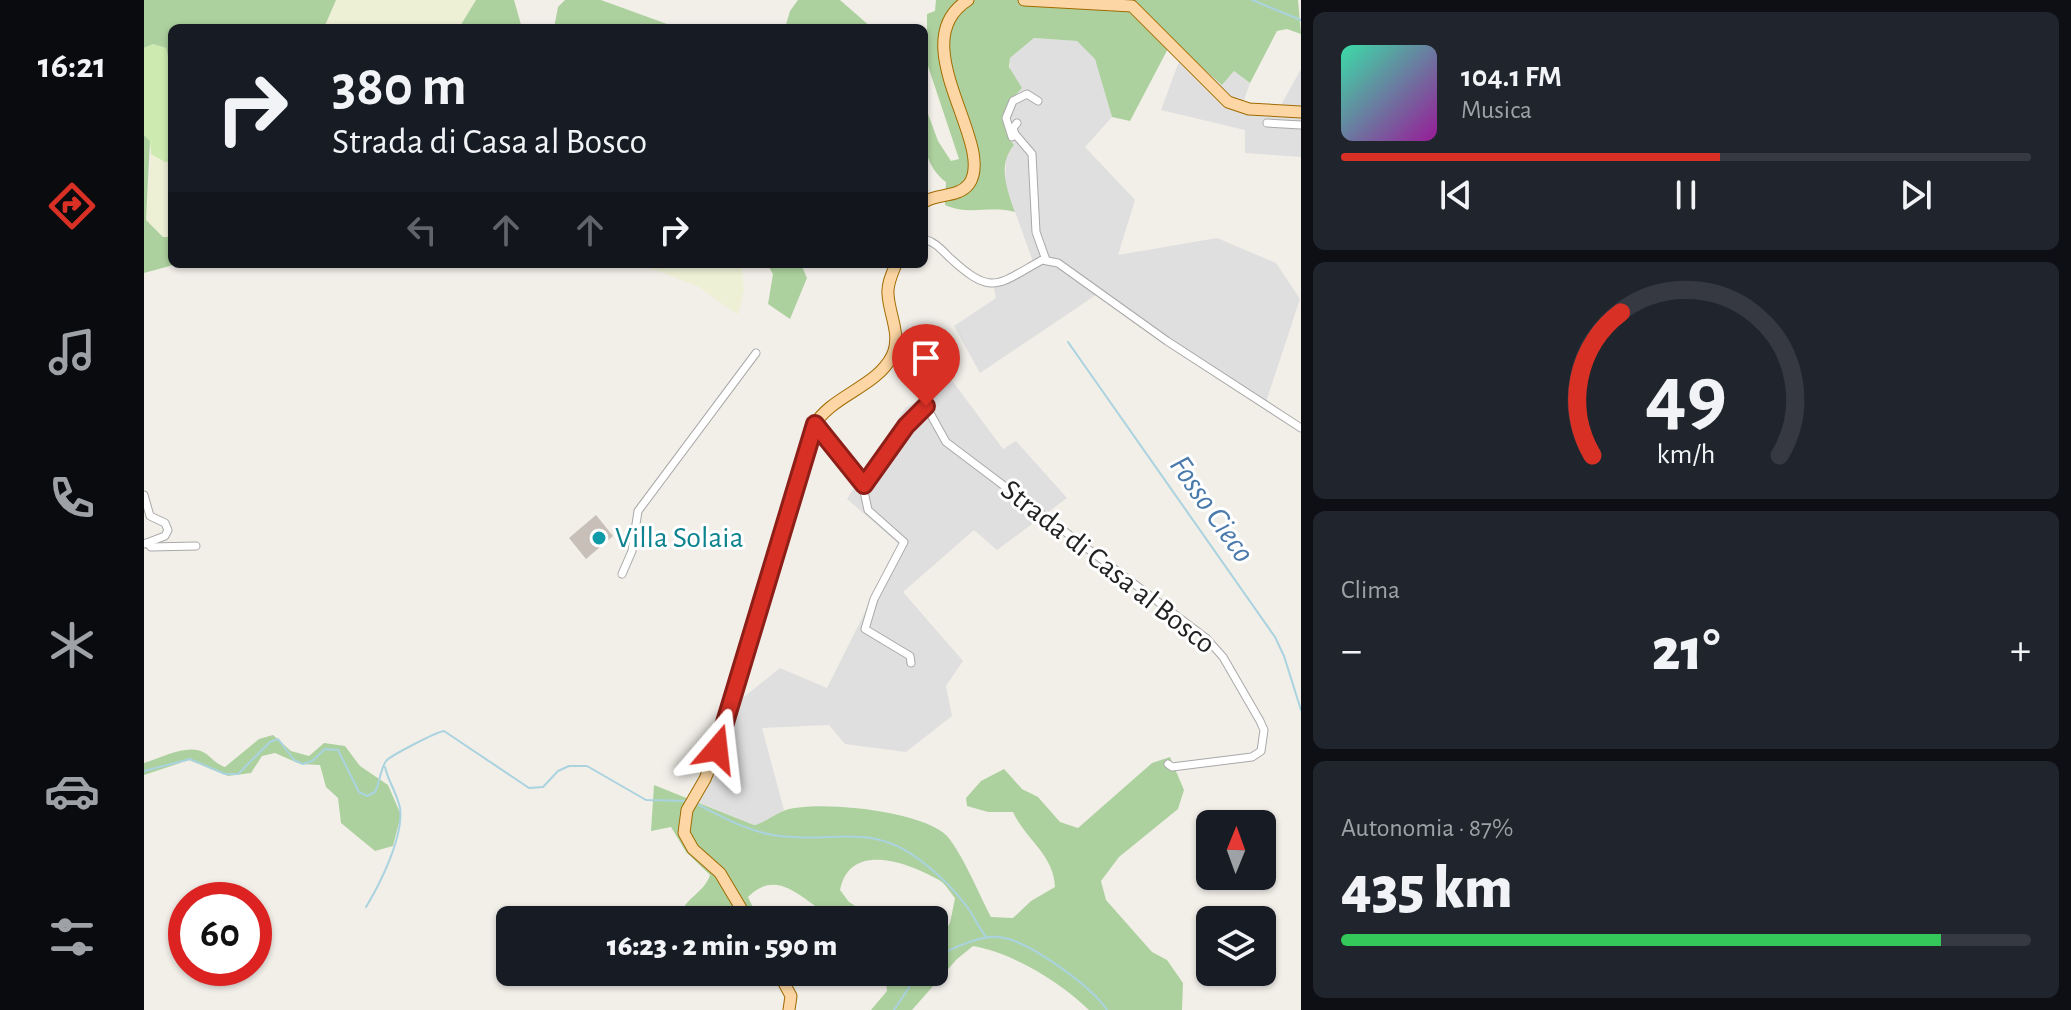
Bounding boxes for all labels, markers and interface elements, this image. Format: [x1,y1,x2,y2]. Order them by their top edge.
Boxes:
text: 16:21 [38,48,106,84]
icon: right [200,56,304,160]
text: 380 m [332,59,467,115]
text: 104.1 FM [1461,62,1562,92]
text: Musica [1461,97,1532,123]
text: Strada di Casa al Bosco [332,124,647,160]
icon: previous [1434,173,1478,217]
icon: pause [1664,173,1708,217]
icon: next [1894,173,1938,217]
icon: directions [44,178,100,234]
icon: left [400,208,444,252]
icon: ahead [484,208,528,252]
icon: ahead [568,208,612,252]
icon: right [652,208,696,252]
icon: music [44,324,100,380]
pin [892,324,960,406]
icon: arrive [904,336,948,380]
text: 49 [1645,355,1727,439]
text: km/h [1657,440,1715,469]
water label: Fosso Cieco [1164,450,1260,568]
icon: phone [44,470,100,526]
street label: Strada di Casa al Bosco [995,474,1221,660]
place label: Villa Solaia [615,523,744,553]
marker: Villa Solaia [590,529,608,547]
text: Clima [1341,577,1400,603]
icon: climate [44,617,100,673]
text: 21° [1652,621,1720,681]
text: − [1341,629,1362,673]
text: + [2010,629,2031,673]
position arrow [675,707,759,791]
icon: car [44,763,100,819]
north arrow [1196,810,1276,890]
map controls [1196,810,1276,986]
text: Autonomia · 87% [1341,815,1513,841]
text: 435 km [1341,859,1513,919]
speed limit sign: 60 [168,882,272,986]
button: layers [1196,906,1276,986]
icon: filters [44,909,100,965]
text: 16:23 · 2 min · 590 m [607,931,837,961]

